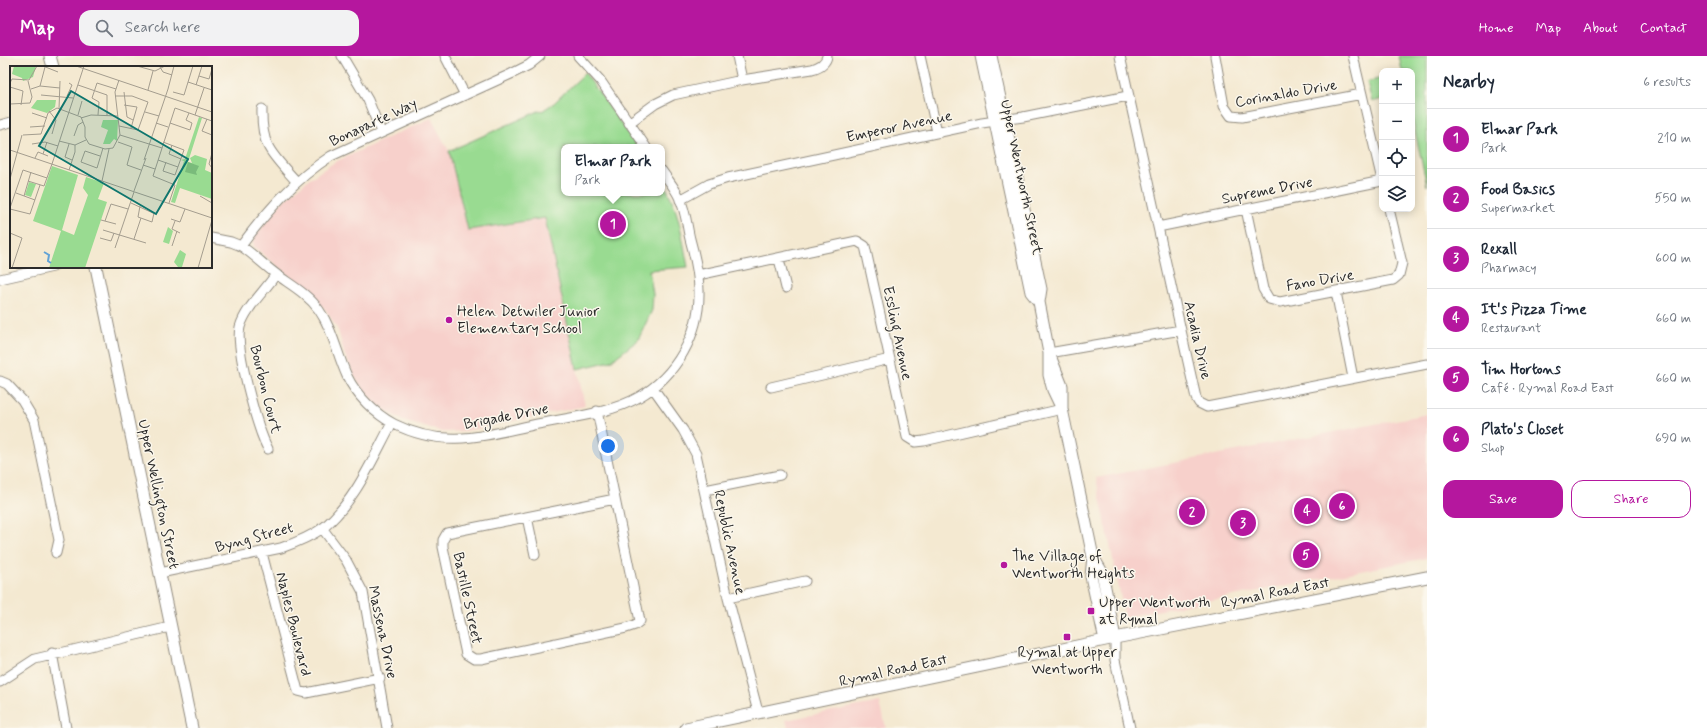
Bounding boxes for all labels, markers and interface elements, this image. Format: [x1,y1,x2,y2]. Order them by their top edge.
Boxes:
search box [79,10,359,46]
text: Map [20,16,55,41]
icon: search [93,17,115,39]
text: Search here [125,18,200,38]
text: Home [1479,19,1513,37]
text: Map [1535,19,1561,37]
text: About [1583,19,1618,37]
text: Contact [1640,19,1687,37]
inset map [10,66,212,268]
map controls [1379,68,1415,212]
button: + [1379,68,1415,104]
text: Nearby [1443,71,1495,93]
text: 6 results [1643,74,1691,91]
street label: Corinaldo Drive [1233,75,1339,113]
street label: Bonaparte Way [326,94,421,152]
street label: Upper Wentworth Street [995,98,1047,257]
button: − [1379,104,1415,140]
street label: Emperor Avenue [844,106,954,148]
text: Elmar Park [1481,120,1558,140]
text: 1 [1453,130,1459,147]
text: 210 m [1657,130,1691,147]
button: locate [1379,140,1415,176]
text: Park [1481,140,1507,157]
popup [561,144,665,196]
text: Elmar Park [575,152,651,172]
text: Park [575,172,600,189]
street label: Supreme Drive [1220,172,1315,210]
button: layers [1379,176,1415,212]
text: Food Basics [1481,180,1555,200]
text: 2 [1453,190,1459,207]
text: 550 m [1655,190,1691,207]
text: Supermarket [1481,200,1555,217]
pin: 1 [600,209,626,239]
text: Rexall [1481,240,1517,260]
text: 3 [1453,250,1459,267]
text: 600 m [1655,250,1691,267]
text: Pharmacy [1481,260,1537,277]
street label: Fano Drive [1285,265,1355,297]
street label: Essling Avenue [876,284,917,382]
street label: Acadia Drive [1178,299,1216,381]
text: It's Pizza Time [1481,300,1587,320]
place label: Helen Detwiler Junior Elementary School [457,302,600,339]
text: 4 [1452,310,1460,327]
text: 660 m [1655,310,1691,327]
marker: Helen Detwiler Junior Elementary School [444,315,454,325]
text: Restaurant [1481,320,1541,337]
street label: Bourbon Court [244,343,286,436]
text: Tim Hortons [1481,360,1561,380]
text: 5 [1452,370,1460,387]
text: 660 m [1655,370,1691,387]
text: Café · Rymal Road East [1481,380,1614,397]
street label: Brigade Drive [462,399,551,436]
street label: Upper Wellington Street [131,418,184,571]
text: Plato's Closet [1481,420,1564,440]
text: 6 [1453,430,1459,447]
text: 690 m [1655,430,1691,447]
your location [598,436,618,456]
text: Shop [1481,440,1505,457]
button: Save [1443,480,1563,518]
button: Share [1571,480,1691,518]
street label: Republic Avenue [708,488,750,596]
pin: 6 [1329,491,1355,521]
pin: 4 [1294,496,1320,526]
pin: 2 [1179,497,1205,527]
pin: 3 [1230,508,1256,538]
street label: Byng Street [213,518,296,558]
pin: 5 [1293,540,1319,570]
place label: The Village of Wentworth Heights [1012,547,1135,584]
street label: Bastille Street [448,550,487,646]
marker: The Village of Wentworth Heights [999,560,1009,570]
street label: Naples Boulevard [270,570,316,678]
street label: Rymal Road East [1219,573,1332,613]
street label: Massena Drive [362,584,402,681]
place label: Upper Wentworth at Rymal [1099,593,1210,630]
marker: Upper Wentworth at Rymal [1086,606,1096,616]
marker: Rymal at Upper Wentworth [1062,632,1072,642]
place label: Rymal at Upper Wentworth [1017,643,1117,680]
street label: Rymal Road East [837,650,950,692]

